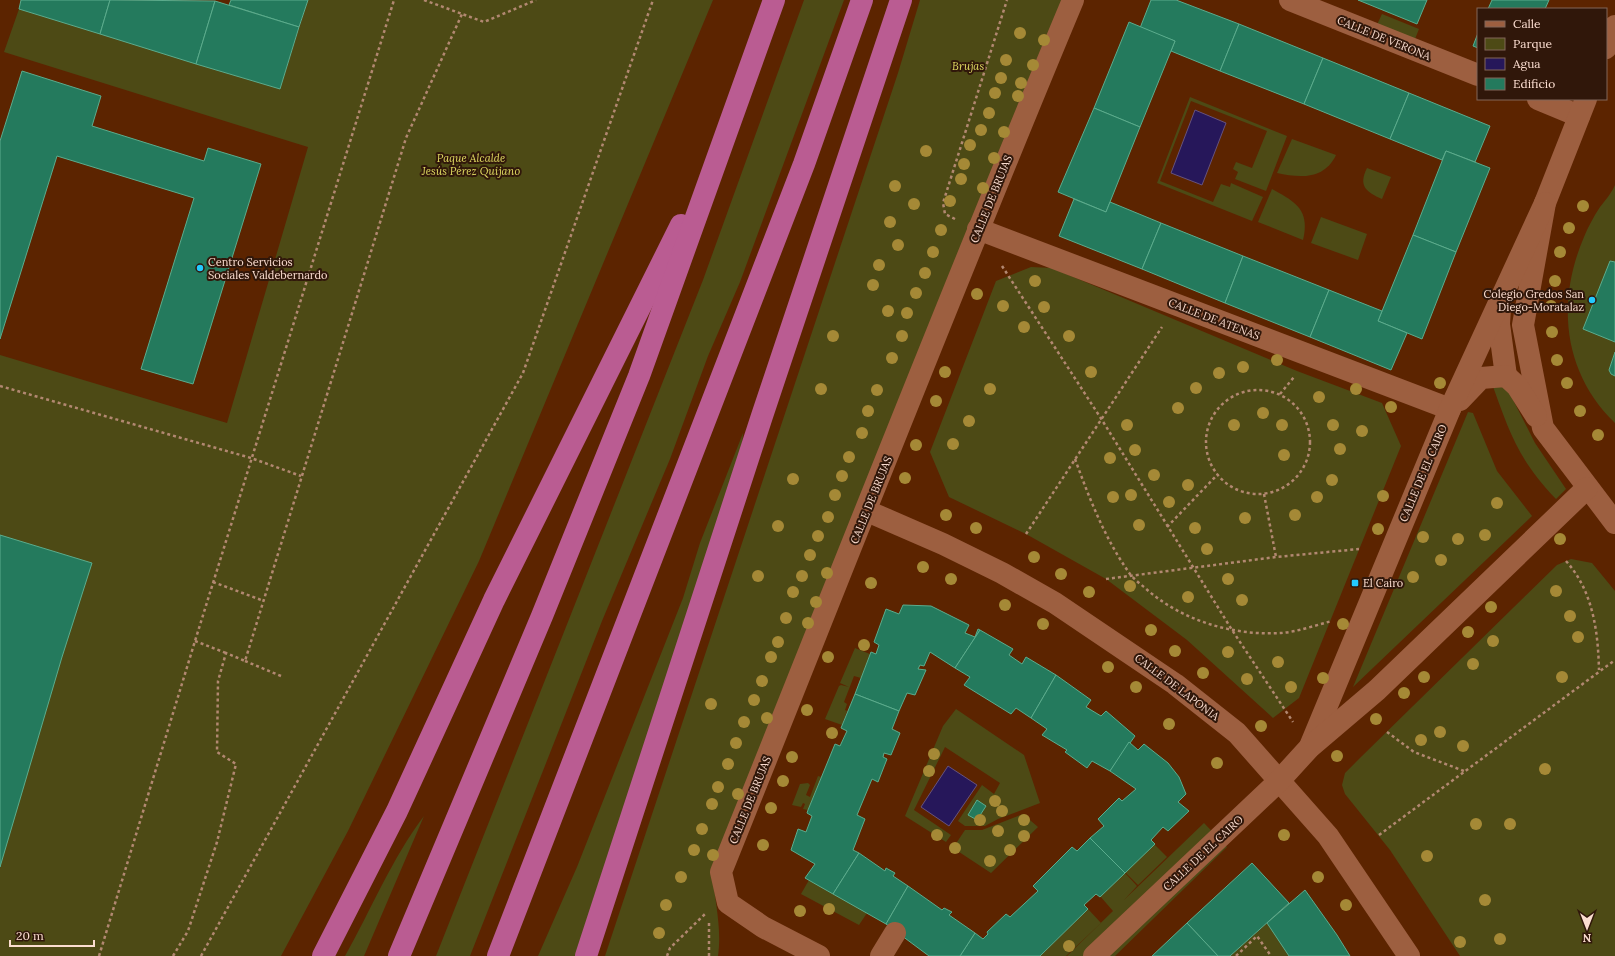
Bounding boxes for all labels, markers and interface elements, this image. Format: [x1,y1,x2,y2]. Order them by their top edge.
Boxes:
legend [1477,8,1607,100]
street label: CALLE DE VERONA [1335,13,1434,64]
text: Calle [1513,16,1541,31]
text: Parque [1513,36,1553,51]
text: Agua [1512,56,1541,71]
park label: Brujas [952,59,984,73]
text: Edificio [1513,76,1555,91]
park label: Paque Alcalde Jesús Pérez Quijano [421,151,520,178]
street label: CALLE DE BRUJAS [967,153,1015,245]
place label: Centro Servicios Sociales Valdebernardo [208,255,328,282]
marker: Centro Servicios Sociales Valdebernardo [195,263,205,273]
place label: Colegio Gredos San Diego-Moratalaz [1484,287,1584,314]
street label: CALLE DE ATENAS [1166,295,1262,343]
marker: Colegio Gredos San Diego-Moratalaz [1587,295,1597,305]
street label: CALLE DE EL CAIRO [1396,422,1450,524]
street label: CALLE DE BRUJAS [847,454,895,546]
place label: El Cairo [1363,576,1403,590]
marker: El Cairo [1350,578,1360,588]
street label: CALLE DE LAPONIA [1132,651,1223,724]
street label: CALLE DE BRUJAS [726,754,774,846]
street label: CALLE DE EL CAIRO [1160,812,1246,894]
north arrow [1567,908,1607,948]
scale bar [10,922,94,948]
text: 20 m [16,928,44,943]
text: N [1582,931,1591,945]

